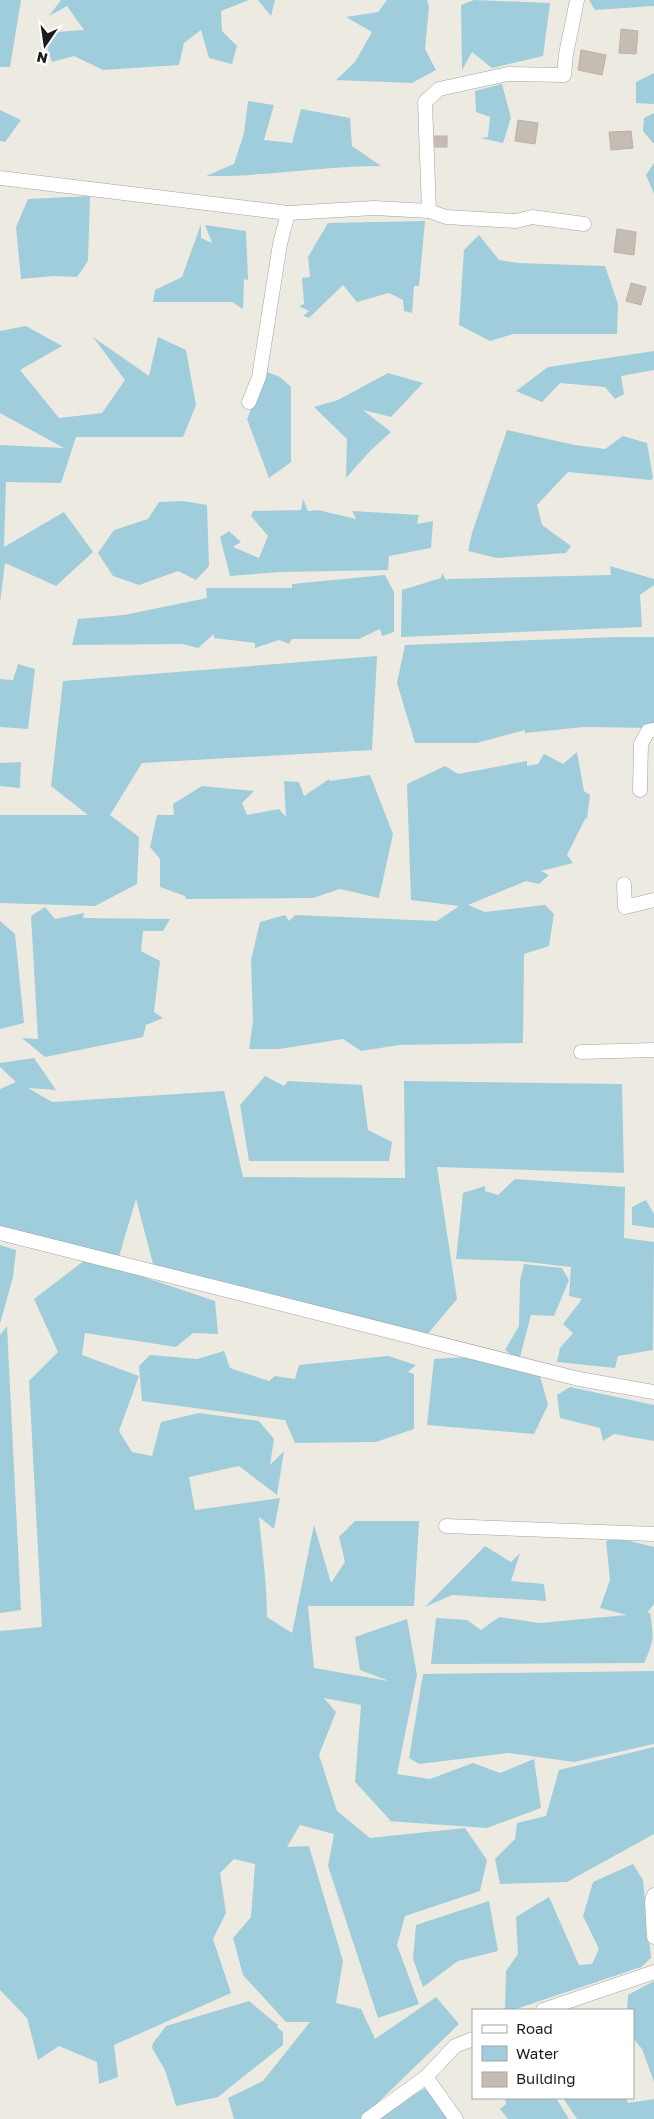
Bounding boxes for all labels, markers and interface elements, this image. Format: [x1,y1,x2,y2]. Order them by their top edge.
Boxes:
north arrow [20,20,70,70]
text: N [35,49,49,68]
legend [472,2009,634,2099]
text: Road [516,2019,553,2037]
text: Water [516,2044,559,2062]
text: Building [516,2069,576,2087]

